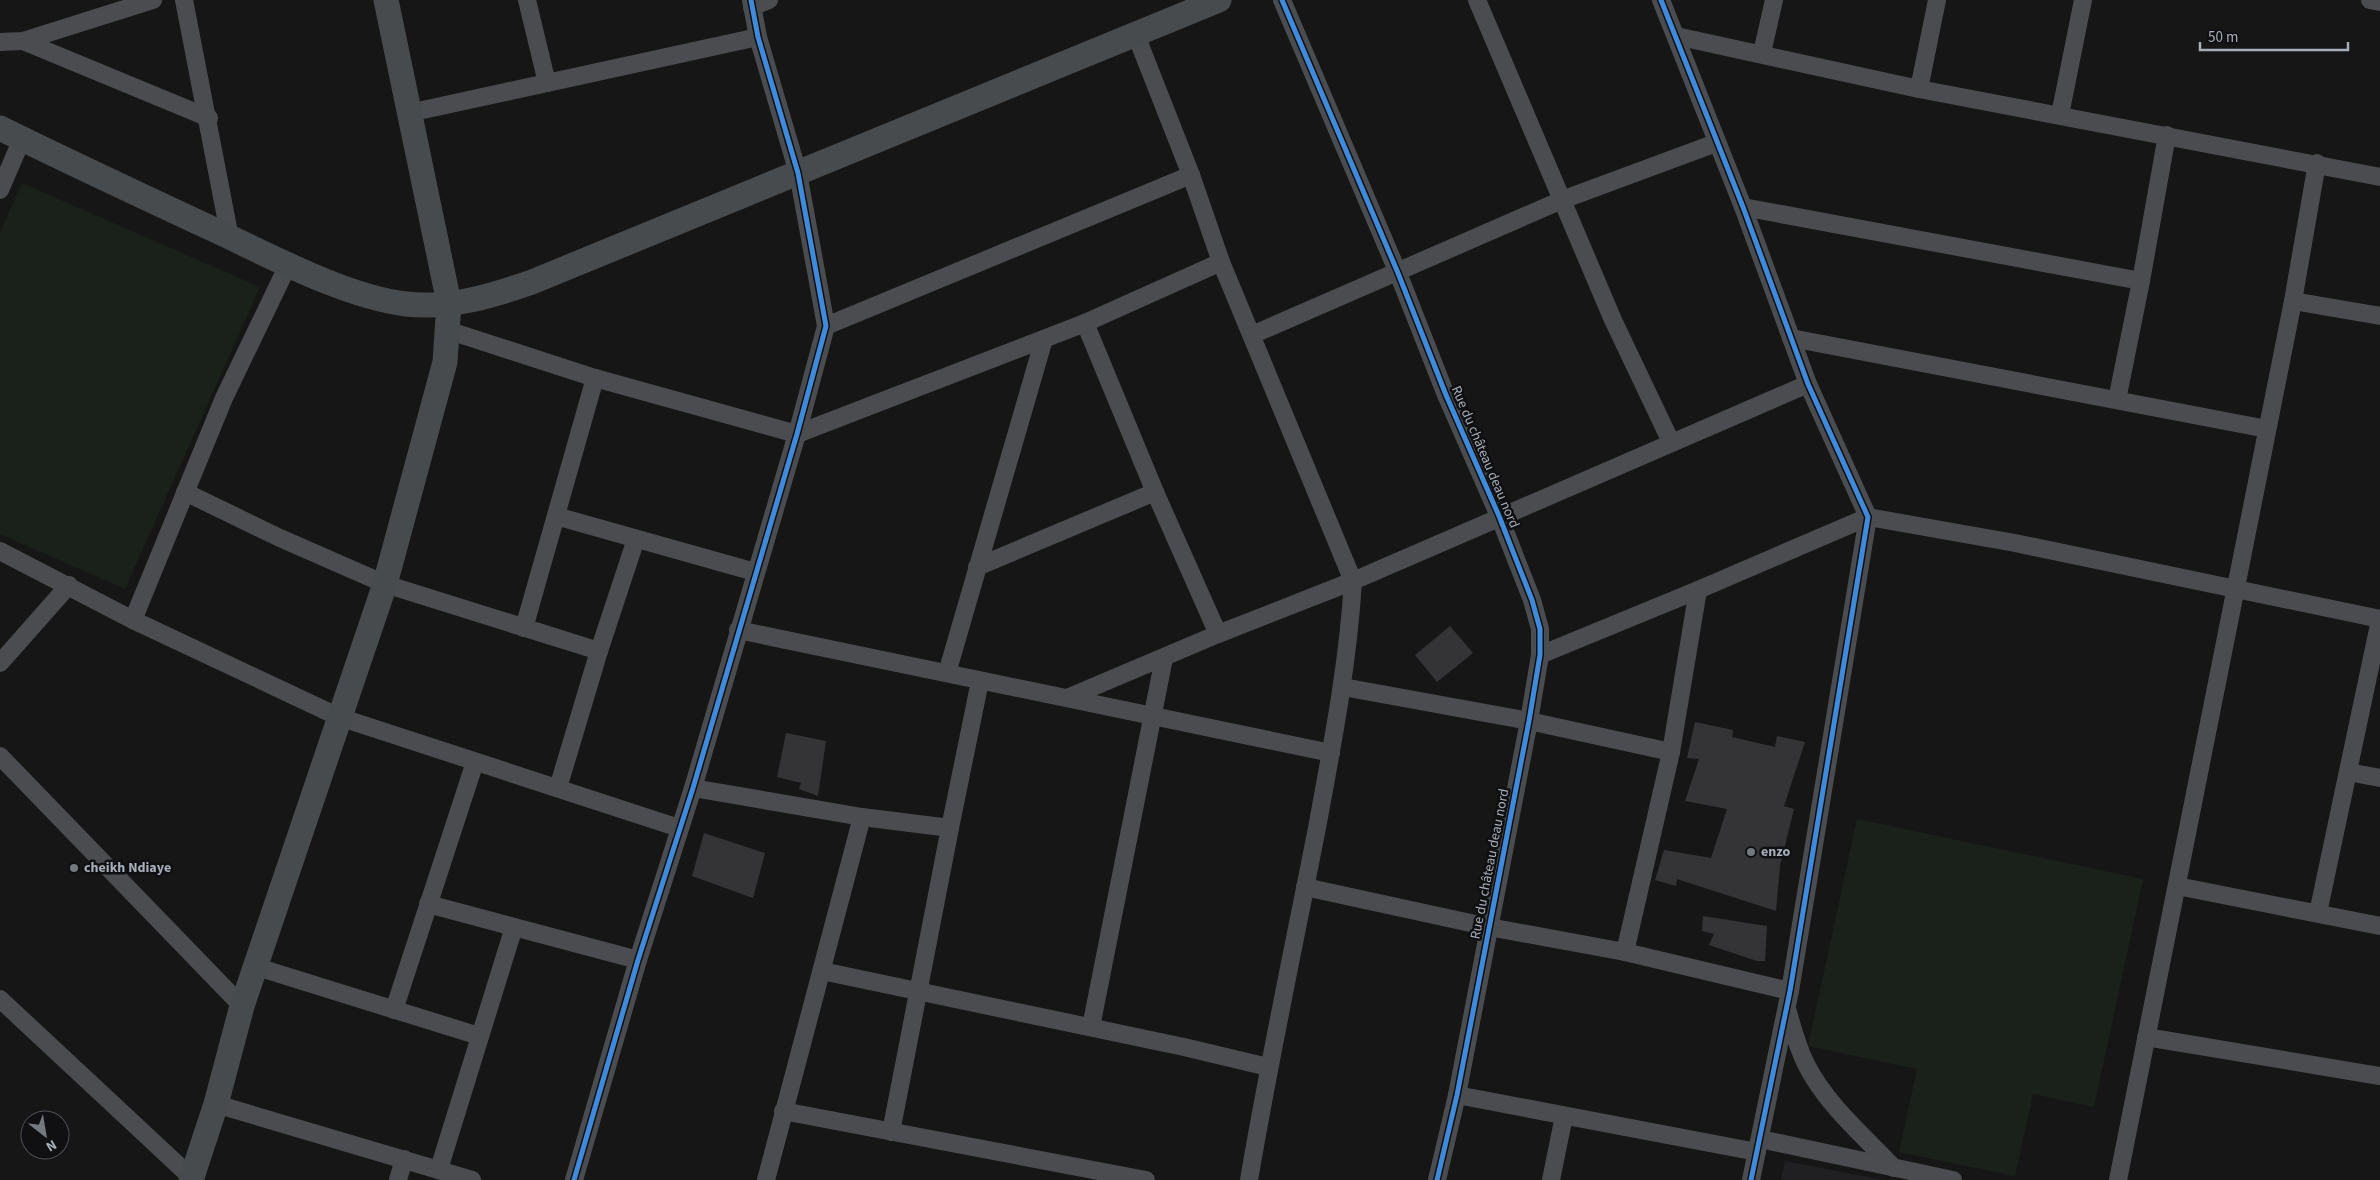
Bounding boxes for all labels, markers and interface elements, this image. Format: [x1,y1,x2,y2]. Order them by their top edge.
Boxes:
scale bar [2200,20,2348,52]
text: 50 m [2208,27,2238,48]
street label: Rue du château deau nord [1446,383,1524,531]
street label: Rue du château deau nord [1466,787,1514,941]
place label: enzo [1761,842,1791,862]
marker: enzo [1745,846,1757,858]
place label: cheikh Ndiaye [84,858,171,878]
marker: cheikh Ndiaye [68,862,80,874]
north arrow [20,1110,70,1160]
text: N [42,1134,60,1156]

